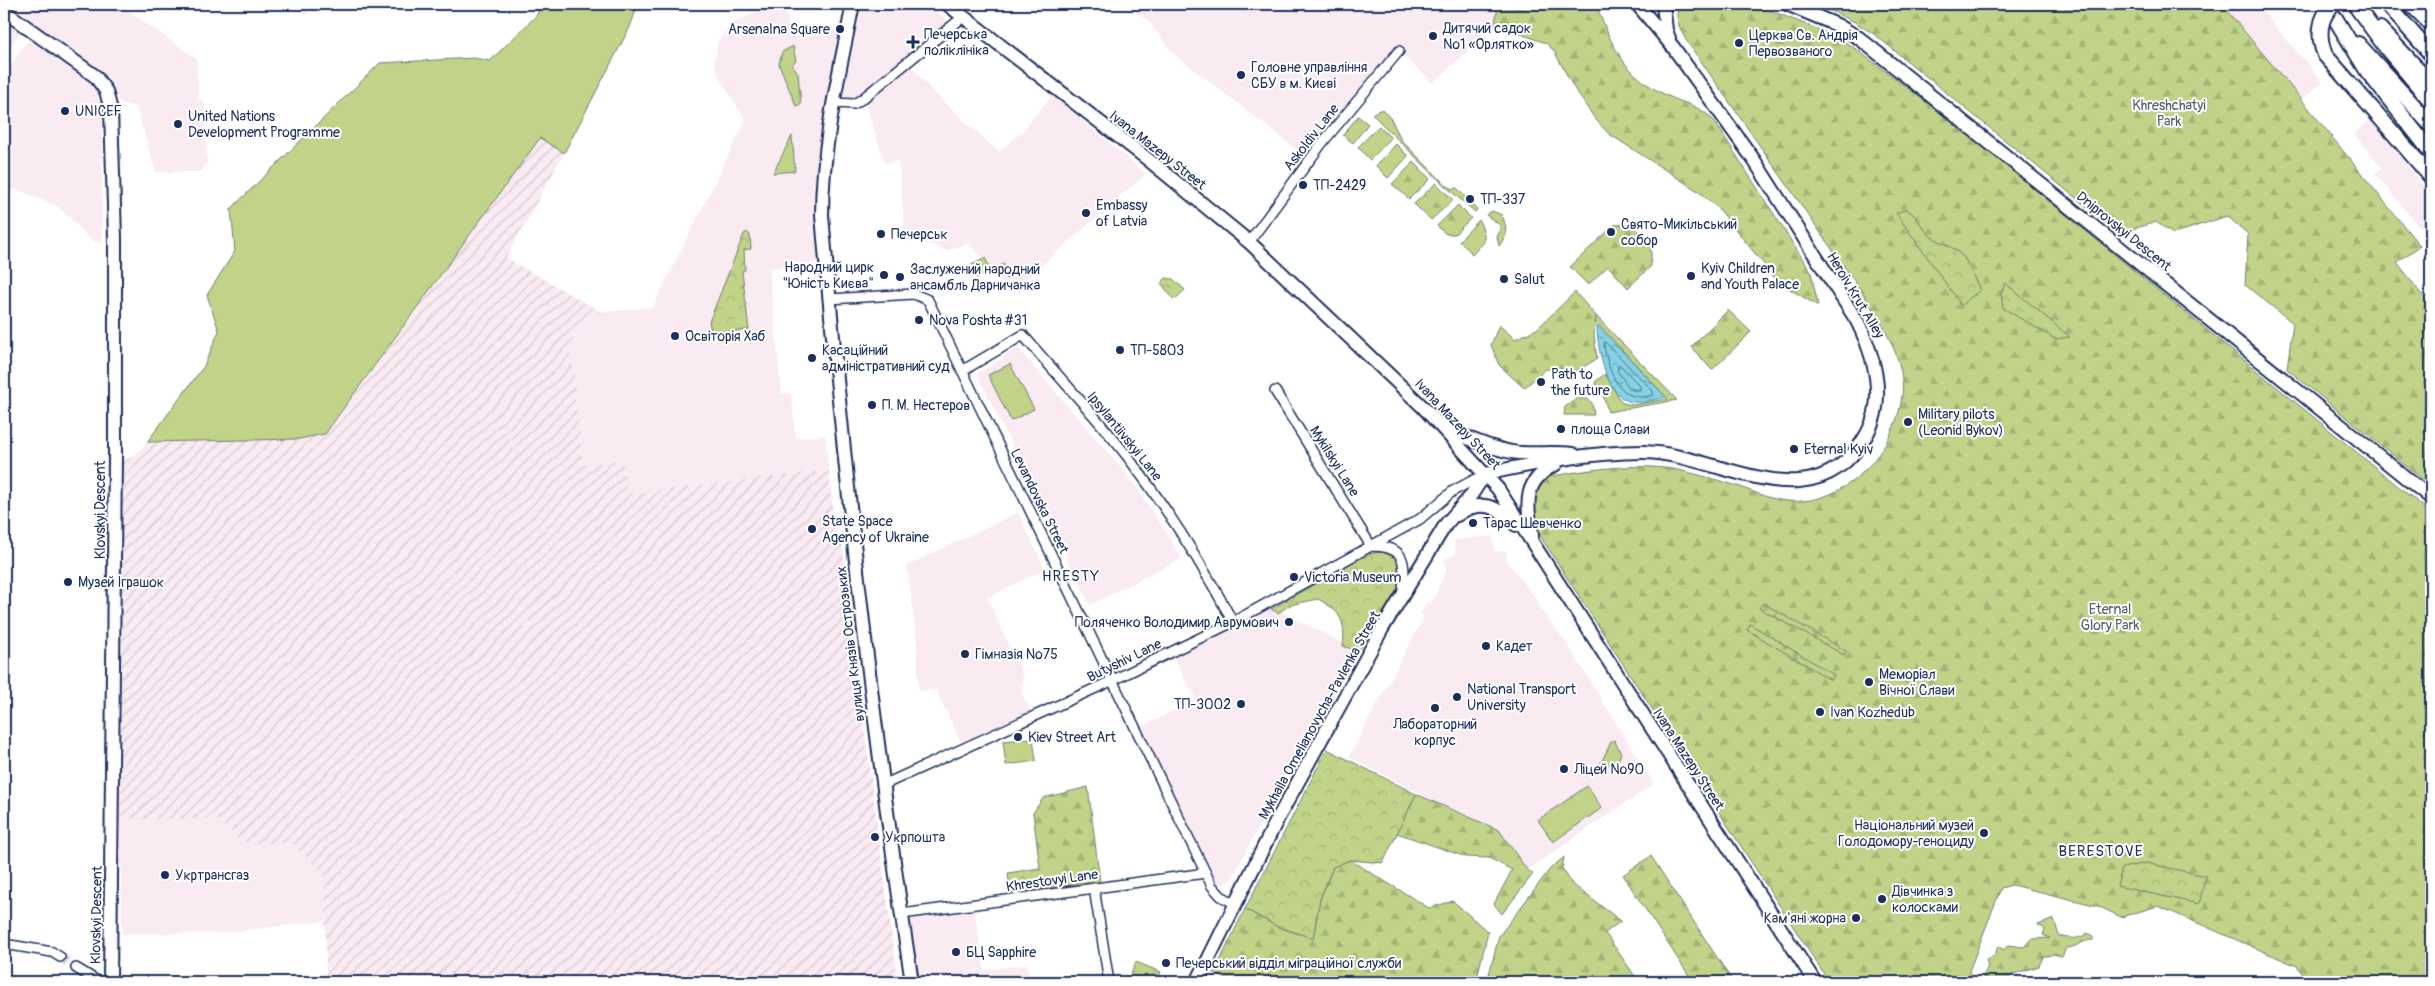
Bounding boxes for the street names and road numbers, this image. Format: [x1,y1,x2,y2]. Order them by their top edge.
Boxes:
street label: Askoldiv Lane [1280,101,1343,174]
street label: Ivana Mazepy Street [1106,107,1210,194]
street label: Dniprovskyi Descent [2073,188,2175,275]
street label: Heroiv Krut Alley [1823,249,1888,341]
street label: Ivana Mazepy Street [1411,375,1504,474]
street label: Ipsylantiivskyi Lane [1083,388,1166,484]
street label: Mykilskyi Lane [1306,423,1363,500]
street label: Levandovska Street [1007,446,1073,557]
street label: Klovskyi Descent [92,460,109,559]
street label: вулиця Князів Острозьких [833,565,868,722]
street label: Mykhaila Omelianovycha-Pavlenka Street [1255,608,1384,822]
street label: Butyshiv Lane [1084,635,1164,686]
street label: Ivana Mazepy Street [1649,705,1728,814]
street label: Klovskyi Descent [87,865,106,964]
street label: Khrestovyi Lane [1005,866,1099,895]

